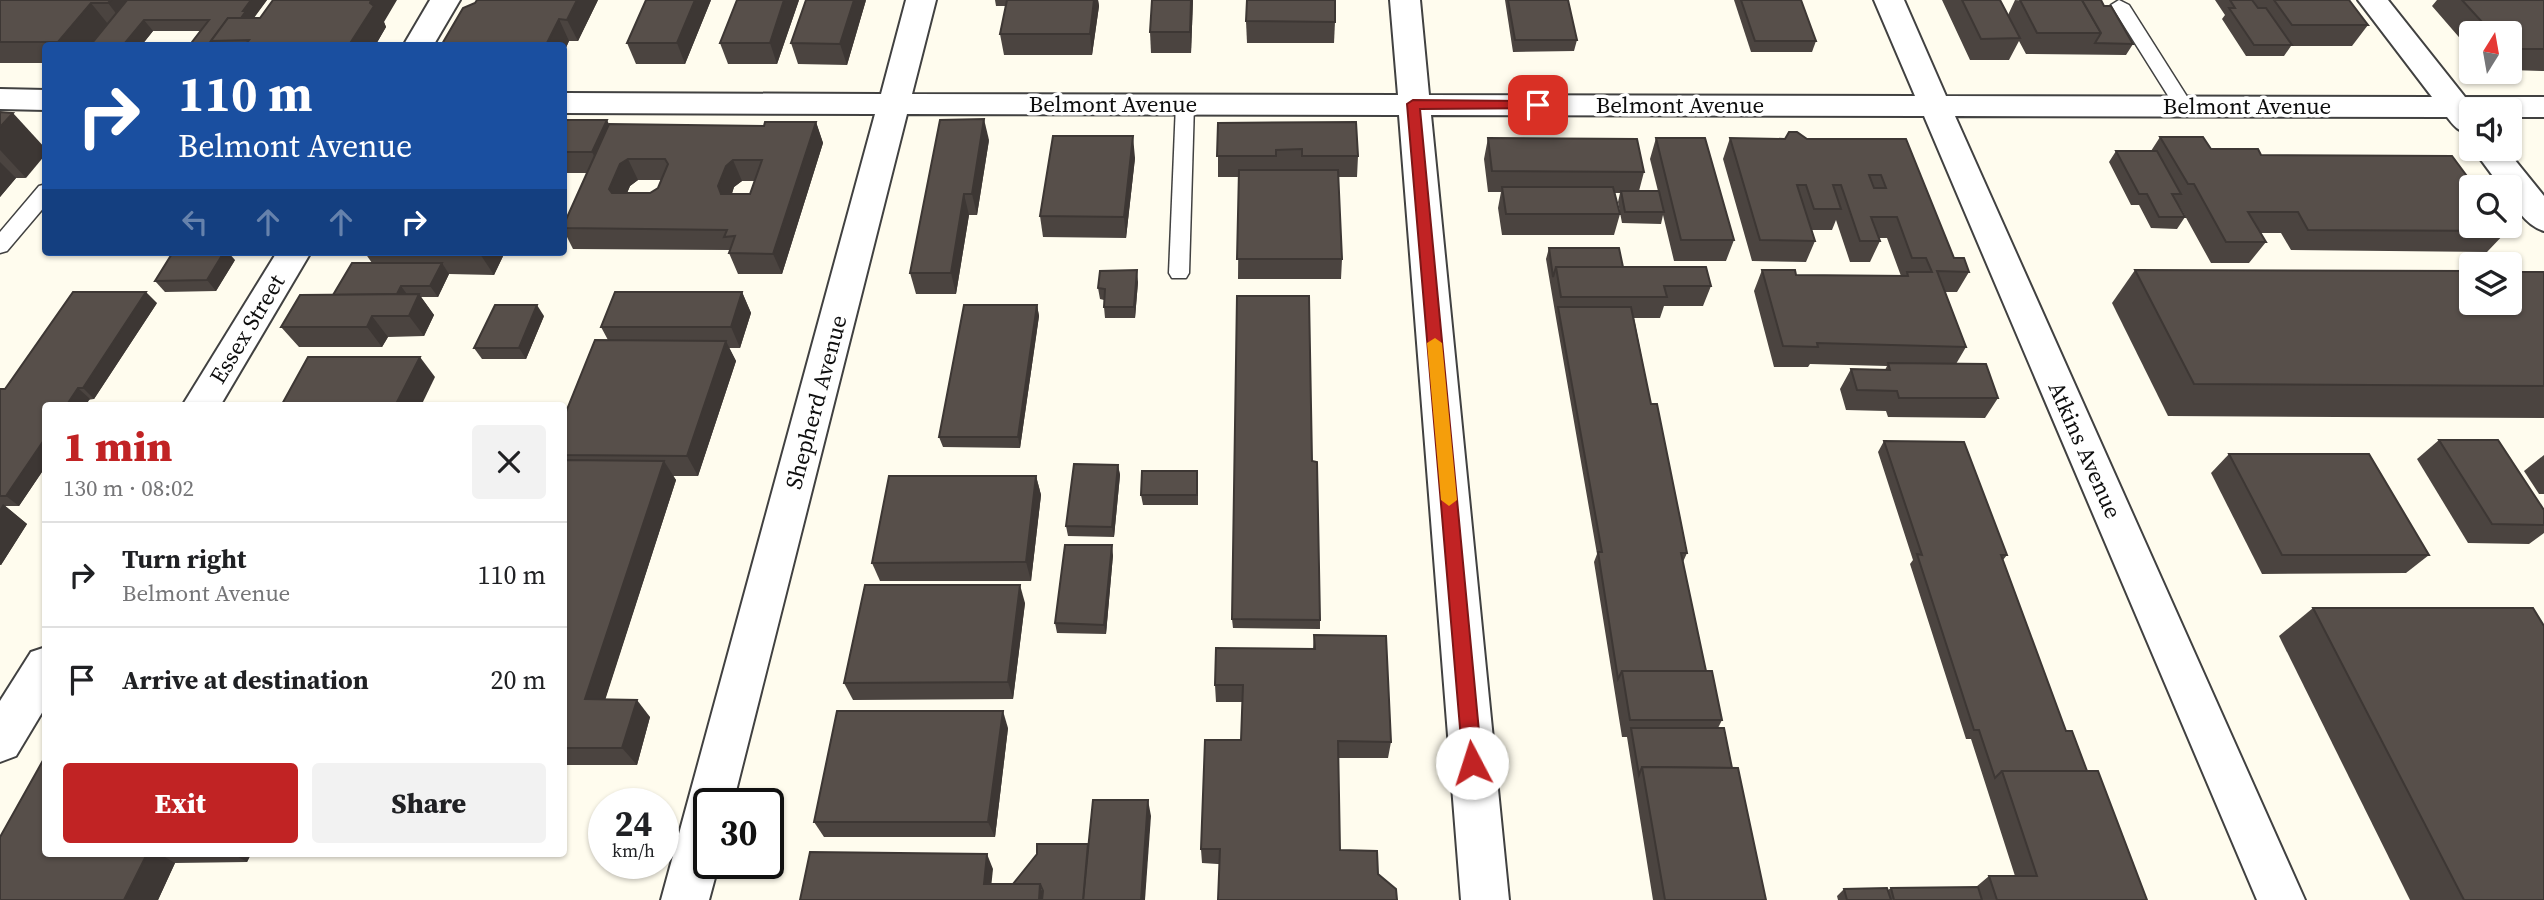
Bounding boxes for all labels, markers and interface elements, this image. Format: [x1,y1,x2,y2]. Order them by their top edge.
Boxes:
north arrow [2459,21,2522,84]
map controls [2459,21,2522,315]
text: 110 m [178,60,313,127]
icon: right [63,70,154,161]
pin [1508,75,1568,135]
icon: arrive [1519,86,1557,124]
street label: Belmont Avenue [1029,88,1197,120]
street label: Belmont Avenue [1596,89,1764,121]
street label: Belmont Avenue [2163,90,2331,122]
button: sound [2459,98,2522,161]
text: Belmont Avenue [178,124,412,168]
button: search [2459,175,2522,238]
icon: left [176,203,214,241]
icon: ahead [249,203,287,241]
icon: ahead [322,203,360,241]
icon: right [395,203,433,241]
button: layers [2459,252,2522,315]
street label: Essex Street [202,268,293,390]
street label: Shepherd Avenue [777,311,855,493]
street label: Atkins Avenue [2041,377,2129,523]
text: 1 min [63,417,173,475]
button: close [472,425,546,499]
text: 130 m · 08:02 [63,472,194,504]
text: Turn right [122,541,246,577]
icon: right [63,556,101,594]
text: 110 m [478,557,546,593]
text: Belmont Avenue [122,577,290,609]
icon: arrive [63,661,101,699]
text: Arrive at destination [122,662,369,698]
text: 20 m [491,662,546,698]
position arrow [1435,726,1509,800]
button: Exit [63,763,298,843]
button: Share [312,763,546,843]
speed limit sign: 30 [693,788,784,879]
text: 24 [615,800,652,848]
text: km/h [612,838,655,863]

